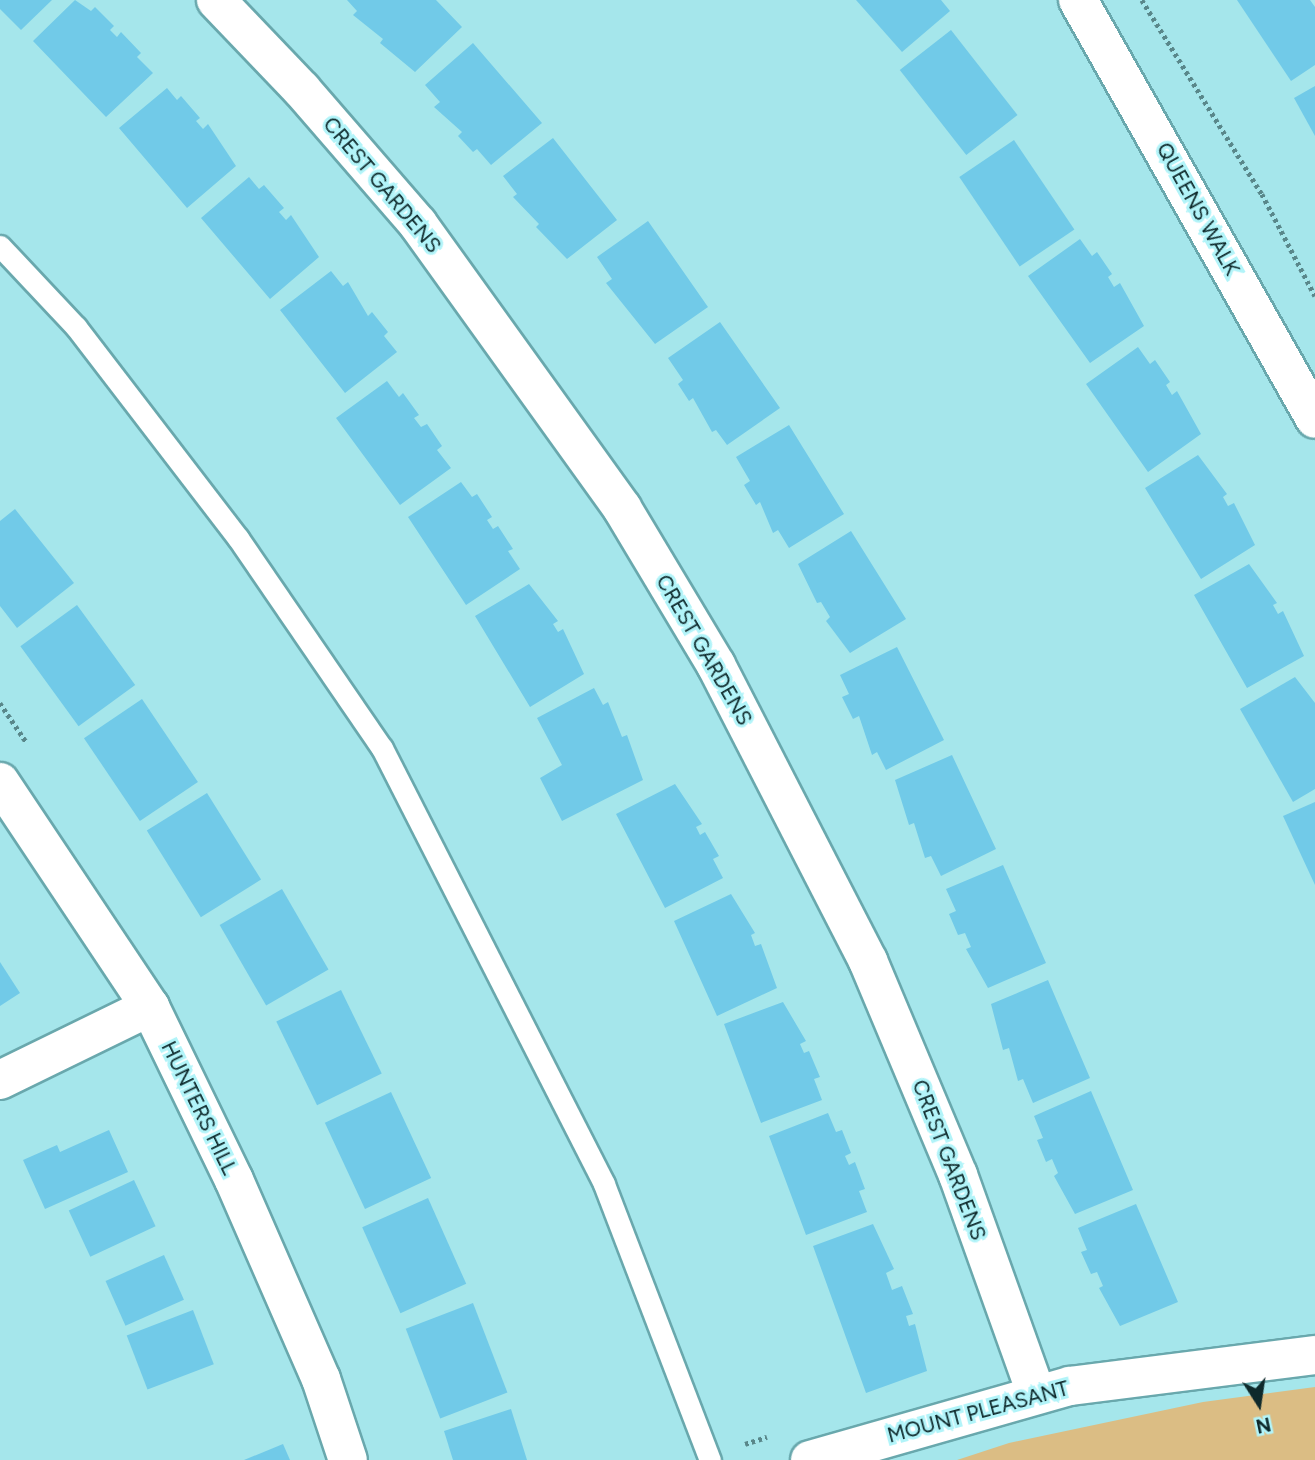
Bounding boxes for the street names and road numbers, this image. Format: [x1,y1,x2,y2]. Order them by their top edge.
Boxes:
street label: CREST GARDENS [318,112,446,258]
street label: QUEENS WALK [1151,138,1245,280]
street label: CREST GARDENS [651,570,757,730]
street label: HUNTERS HILL [156,1037,242,1179]
street label: CREST GARDENS [907,1076,991,1244]
street label: MOUNT PLEASANT [885,1376,1071,1448]

